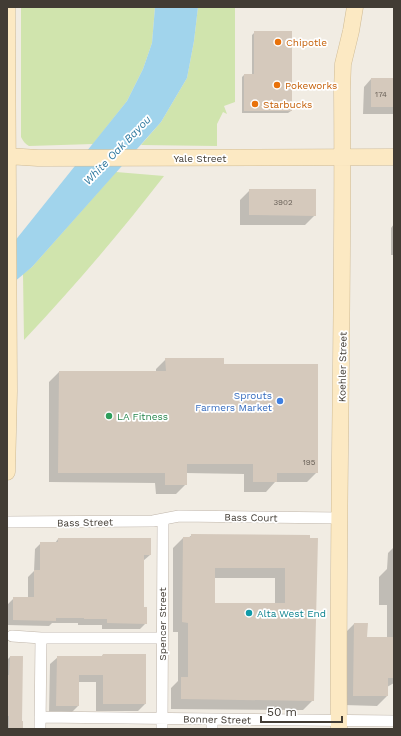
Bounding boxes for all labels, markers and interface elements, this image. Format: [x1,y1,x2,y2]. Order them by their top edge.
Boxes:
marker: Chipotle [273,37,283,47]
place label: Chipotle [286,37,327,48]
marker: Pokeworks [272,80,282,90]
place label: Pokeworks [285,80,337,91]
house number: 174 [375,90,387,99]
marker: Starbucks [250,99,260,109]
place label: Starbucks [263,99,312,110]
water label: White Oak Bayou [81,113,154,188]
street label: Yale Street [174,153,227,164]
house number: 3902 [273,198,293,207]
street label: Koehler Street [336,331,349,402]
place label: Sprouts Farmers Market [195,390,273,413]
marker: Sprouts Farmers Market [275,396,285,406]
marker: LA Fitness [104,411,114,421]
place label: LA Fitness [117,411,168,422]
house number: 195 [303,458,316,467]
street label: Bass Court [224,512,278,523]
street label: Bass Street [57,516,114,528]
street label: Spencer Street [157,587,168,661]
marker: Alta West End [244,608,254,618]
place label: Alta West End [257,608,326,619]
scale bar [261,698,342,724]
text: 50 m [267,705,297,719]
street label: Bonner Street [183,713,252,726]

